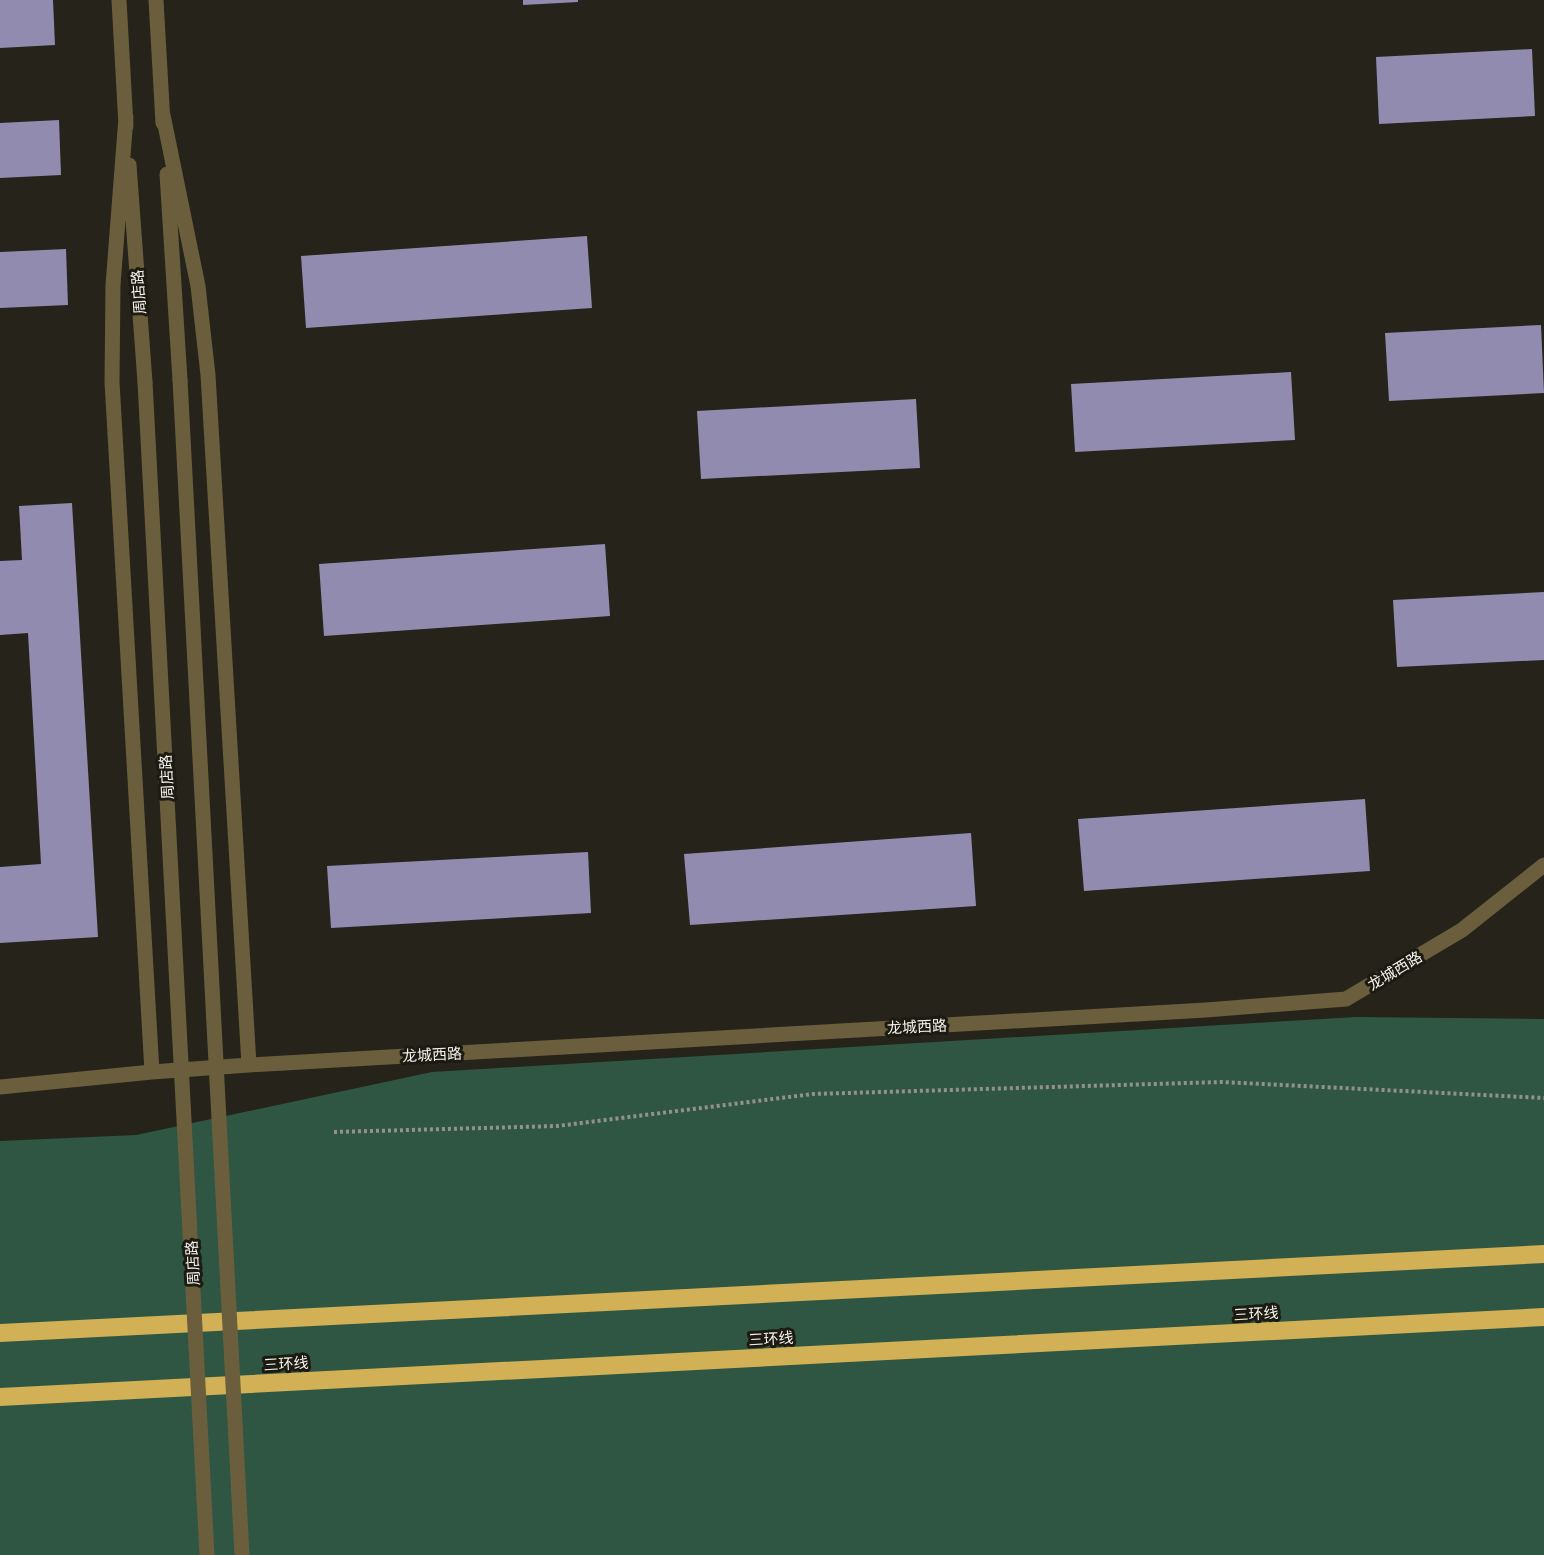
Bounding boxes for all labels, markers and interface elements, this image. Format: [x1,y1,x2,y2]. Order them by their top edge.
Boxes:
street label: 周店路 [126,269,150,315]
street label: 周店路 [155,754,177,800]
street label: 龙城西路 [1364,946,1425,994]
street label: 龙城西路 [886,1014,947,1038]
street label: 龙城西路 [401,1042,462,1066]
street label: 周店路 [181,1240,203,1286]
street label: 三环线 [1233,1302,1279,1324]
street label: 三环线 [748,1327,794,1349]
street label: 三环线 [263,1352,309,1374]

